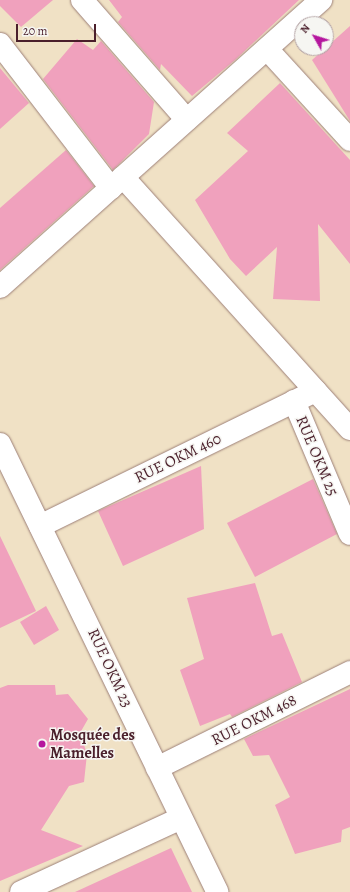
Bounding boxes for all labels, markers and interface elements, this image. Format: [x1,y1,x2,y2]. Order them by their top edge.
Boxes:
scale bar [18,16,98,42]
north arrow [294,16,334,56]
text: N [297,21,313,37]
text: 20 m [23,23,47,39]
street label: RUE OKM 25 [291,413,343,499]
street label: RUE OKM 460 [132,429,224,487]
street label: RUE OKM 23 [83,625,137,711]
street label: RUE OKM 468 [208,690,300,750]
place label: Mosquée des Mamelles [50,725,135,763]
marker: Mosquée des Mamelles [37,739,47,749]

